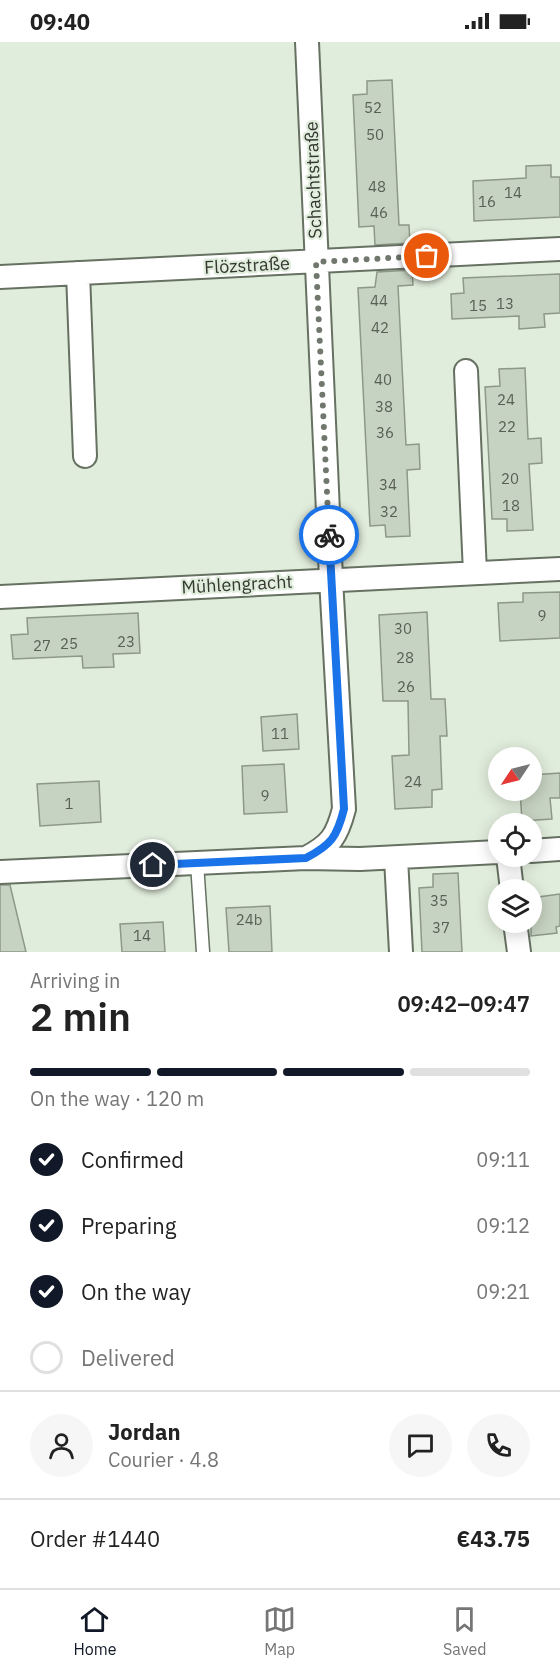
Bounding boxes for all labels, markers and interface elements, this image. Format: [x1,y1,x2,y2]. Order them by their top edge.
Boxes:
text: 09:40 [30,7,90,36]
house number: 52 [364,98,382,117]
street label: Schachtstraße [299,121,327,239]
house number: 50 [366,125,384,144]
house number: 48 [368,177,386,196]
house number: 14 [504,183,522,202]
house number: 16 [478,192,496,211]
house number: 46 [370,203,388,222]
pin [401,230,452,281]
icon: bag [410,239,443,272]
street label: Flözstraße [204,251,291,279]
house number: 44 [370,291,388,310]
house number: 13 [496,294,514,313]
house number: 15 [469,296,487,315]
house number: 42 [371,318,389,337]
house number: 40 [374,370,392,389]
house number: 24 [497,390,515,409]
house number: 38 [375,397,393,416]
house number: 22 [498,417,516,436]
house number: 36 [376,423,394,442]
house number: 20 [501,469,519,488]
house number: 34 [379,475,397,494]
house number: 18 [502,496,520,515]
house number: 32 [380,502,398,521]
courier [299,505,359,565]
icon: bike [313,519,346,552]
street label: Mühlengracht [181,570,293,598]
house number: 9 [537,606,547,625]
house number: 30 [394,619,412,638]
house number: 23 [117,632,135,651]
house number: 25 [60,634,78,653]
house number: 27 [33,636,51,655]
house number: 28 [396,648,414,667]
house number: 26 [397,677,415,696]
house number: 11 [271,724,289,743]
north arrow [488,747,542,801]
map controls [488,747,542,933]
house number: 24 [404,772,422,791]
house number: 9 [260,786,270,805]
house number: 1 [64,794,74,813]
button: locate [488,813,542,867]
pin [127,839,178,890]
icon: home [136,848,169,881]
button: layers [488,879,542,933]
house number: 35 [430,891,448,910]
house number: 24b [236,910,262,929]
house number: 37 [432,918,450,937]
house number: 14 [133,926,151,945]
text: Arriving in [30,967,120,994]
text: 09:42–09:47 [397,989,530,1018]
text: 2 min [30,991,131,1042]
text: On the way · 120 m [30,1085,204,1112]
icon: check [30,1143,63,1176]
text: Confirmed [81,1145,184,1174]
text: 09:11 [476,1146,530,1173]
icon: check [30,1209,63,1242]
text: Preparing [81,1211,176,1240]
text: 09:12 [476,1212,530,1239]
icon: check [30,1275,63,1308]
text: On the way [81,1277,191,1306]
text: 09:21 [476,1278,530,1305]
text: Delivered [81,1343,175,1372]
button: person [30,1414,93,1477]
button: chat [389,1414,452,1477]
button: phone [467,1414,530,1477]
text: Jordan [108,1417,181,1446]
text: Courier · 4.8 [108,1446,219,1473]
text: Order #1440 [30,1524,160,1553]
text: €43.75 [457,1524,530,1553]
tab: Home [73,1603,116,1659]
tab: Map [263,1603,296,1659]
tab: Saved [443,1603,487,1659]

